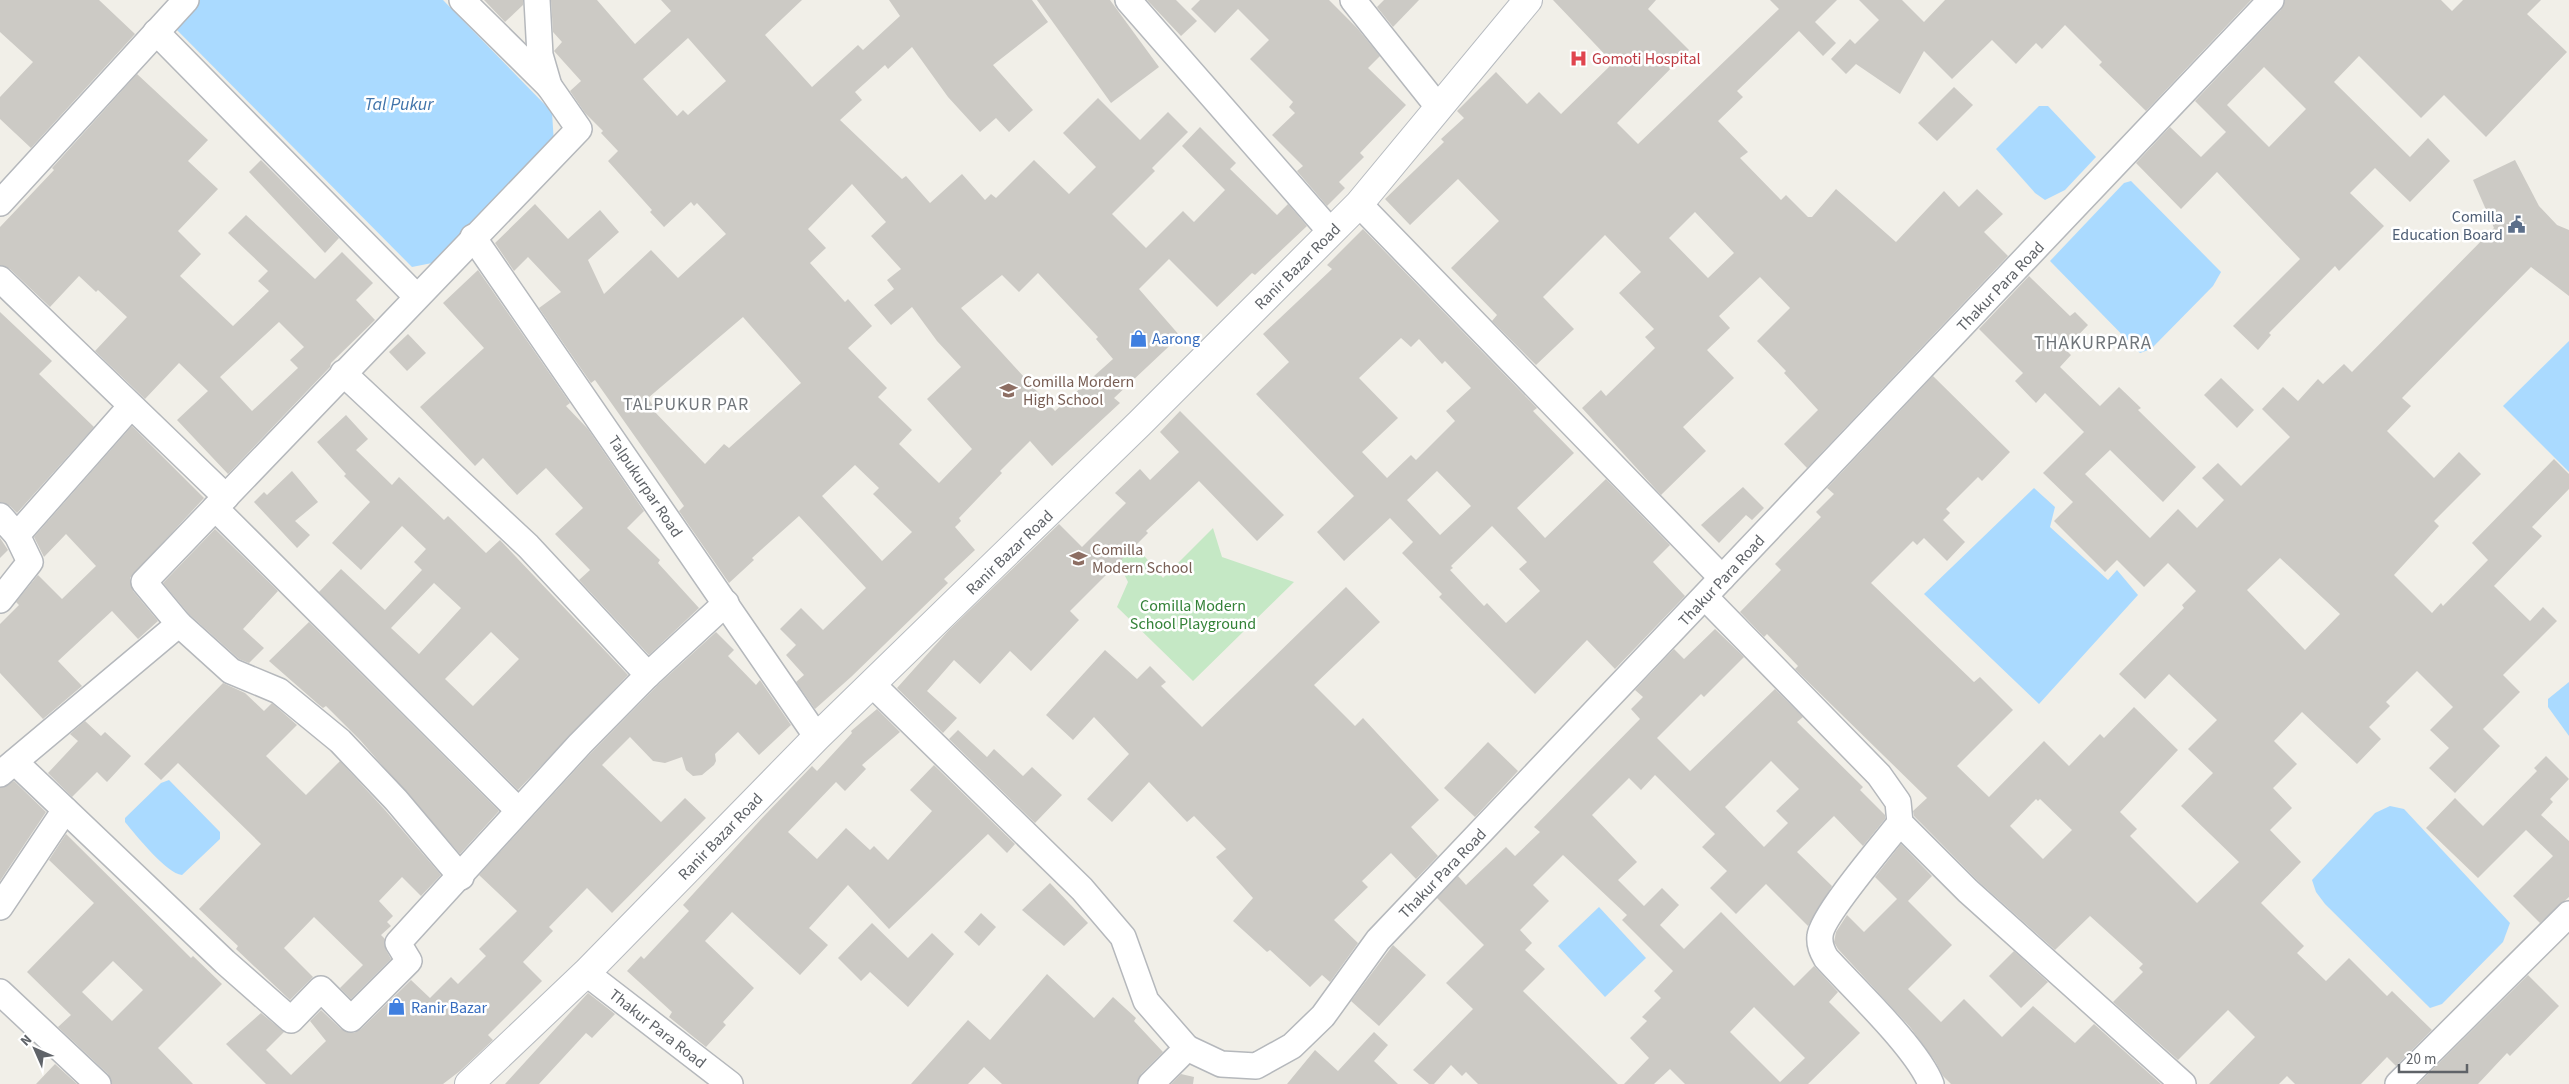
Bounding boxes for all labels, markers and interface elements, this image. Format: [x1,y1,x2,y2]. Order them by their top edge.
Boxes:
hospital icon: Gomoti Hospital [1568,48,1588,68]
place label: Gomoti Hospital [1592,48,1701,70]
water label: Tal Pukur [365,92,434,117]
place label: Comilla Education Board [2392,206,2503,246]
public building icon: Comilla Education Board [2507,215,2527,235]
street label: Ranir Bazar Road [1250,219,1346,315]
street label: Thakur Para Road [1952,237,2050,337]
shop icon: Aarong [1128,328,1148,348]
place label: Aarong [1152,328,1200,350]
district label: THAKURPARA [2034,330,2152,357]
place label: Comilla Mordern High School [1023,371,1134,411]
school or university icon: Comilla Mordern High School [999,380,1019,400]
district label: TALPUKUR PAR [623,392,749,417]
street label: Talpukurpar Road [603,431,688,542]
street label: Ranir Bazar Road [961,505,1058,600]
street label: Thakur Para Road [1674,530,1770,631]
place label: Comilla Modern School [1092,539,1193,579]
school or university icon: Comilla Modern School [1068,548,1088,568]
park label: Comilla Modern School Playground [1130,595,1256,635]
street label: Ranir Bazar Road [673,788,768,885]
street label: Thakur Para Road [1394,824,1492,924]
street label: Thakur Para Road [604,984,711,1074]
shop icon: Ranir Bazar [387,997,407,1017]
place label: Ranir Bazar [411,997,488,1019]
north arrow [10,1024,60,1074]
text: N [16,1030,37,1051]
scale bar [2399,1042,2466,1074]
text: 20 m [2406,1049,2436,1070]

